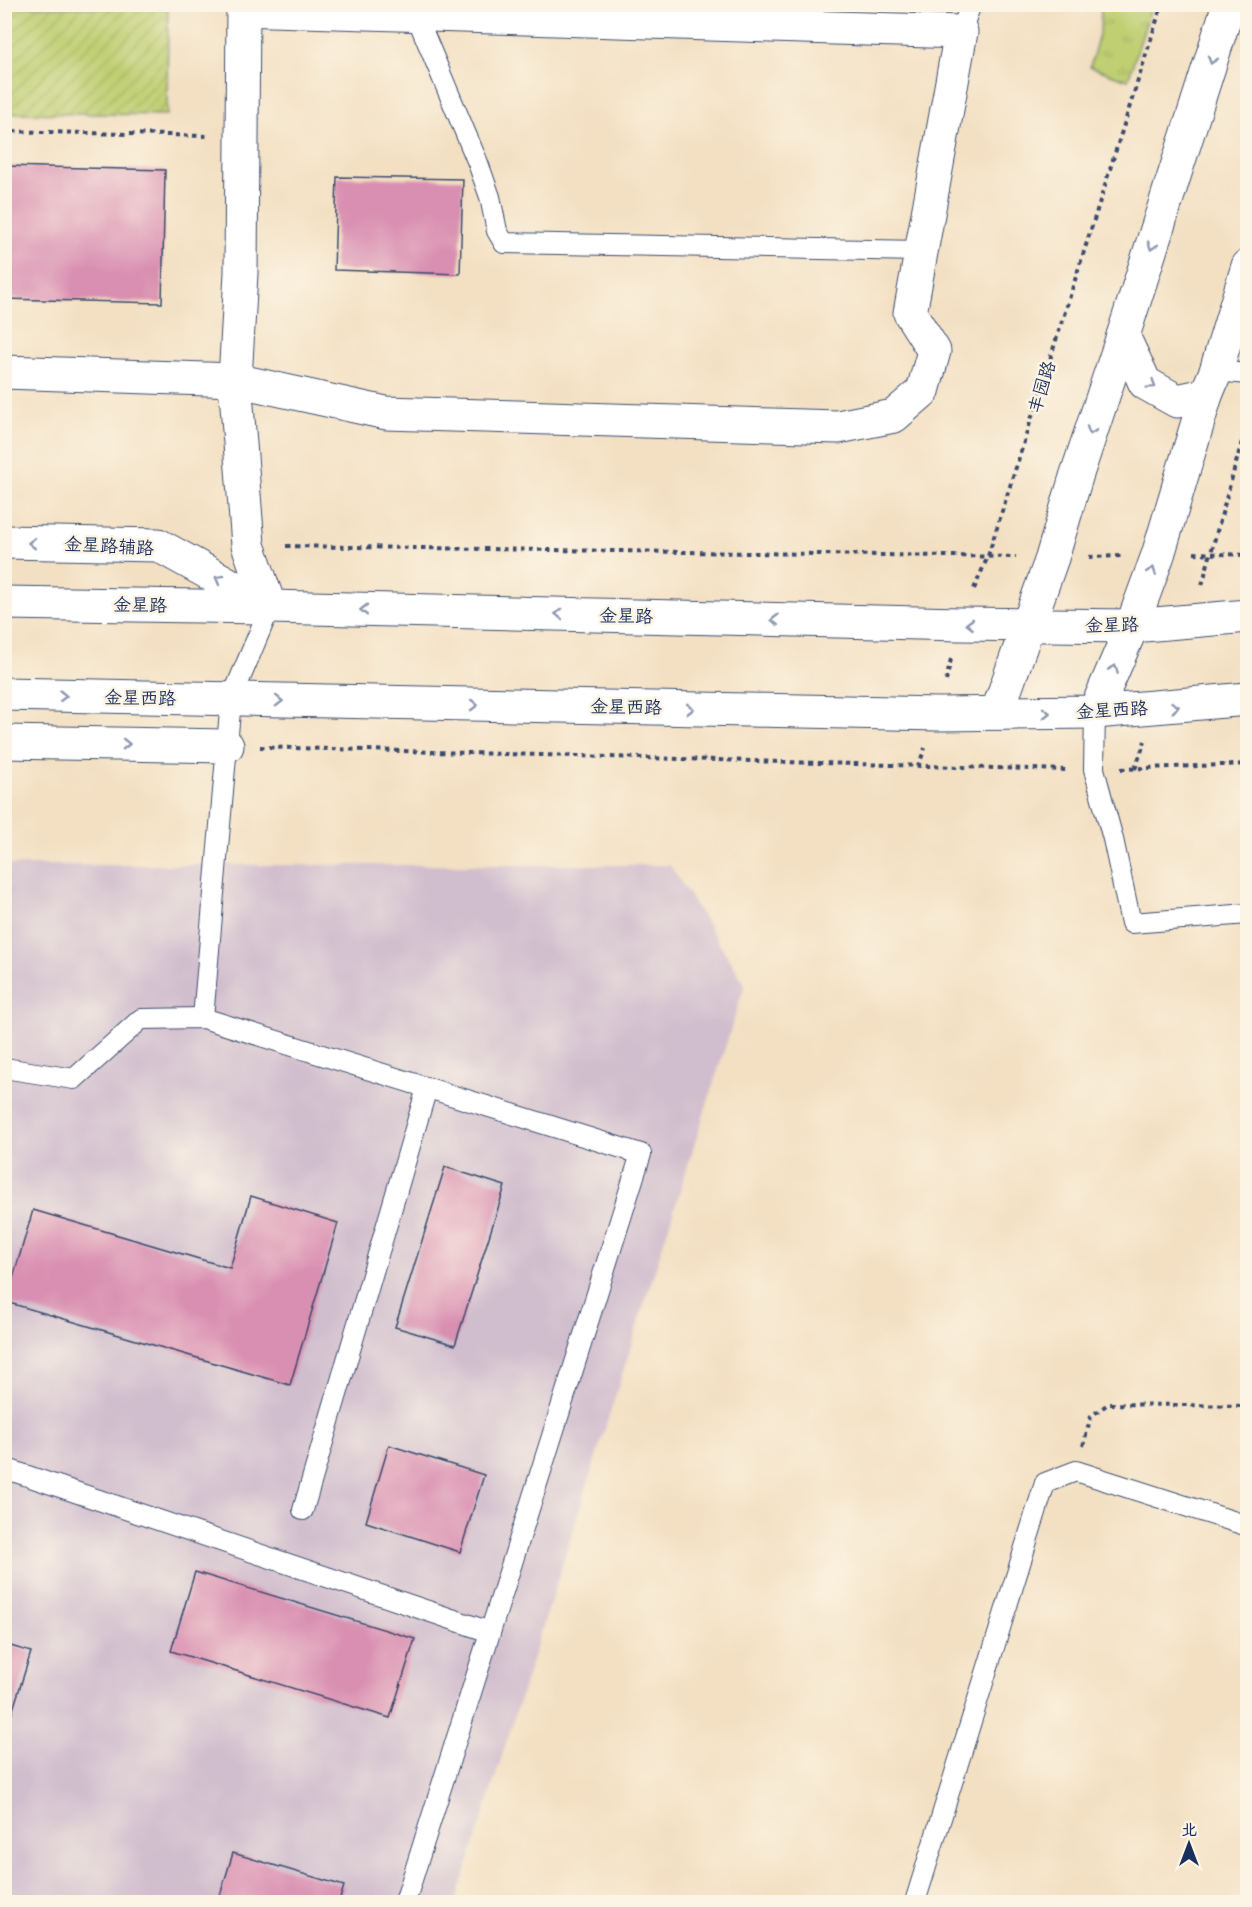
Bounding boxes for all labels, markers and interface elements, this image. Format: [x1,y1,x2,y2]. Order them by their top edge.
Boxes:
one-way arrow [1206,54,1219,65]
one-way arrow [1147,240,1159,251]
street label: 丰园路 [1024,358,1061,416]
one-way arrow [1145,378,1156,389]
one-way arrow [1086,425,1099,436]
street label: 金星路辅路 [63,533,155,560]
one-way arrow [28,536,37,549]
one-way arrow [1145,566,1158,577]
one-way arrow [214,575,225,586]
street label: 金星路 [113,594,167,617]
one-way arrow [360,603,369,616]
street label: 金星路 [599,605,653,628]
one-way arrow [555,608,564,621]
one-way arrow [771,614,780,626]
street label: 金星路 [1085,614,1139,637]
one-way arrow [966,618,975,630]
one-way arrow [1107,665,1119,676]
street label: 金星西路 [104,686,176,711]
one-way arrow [58,689,67,702]
one-way arrow [274,695,283,707]
street label: 金星西路 [590,695,662,720]
street label: 金星西路 [1075,697,1149,724]
one-way arrow [469,698,478,711]
one-way arrow [1170,701,1179,713]
one-way arrow [685,702,694,715]
one-way arrow [1042,707,1051,719]
one-way arrow [121,738,130,751]
north arrow [1159,1814,1219,1874]
text: 北 [1181,1820,1197,1840]

